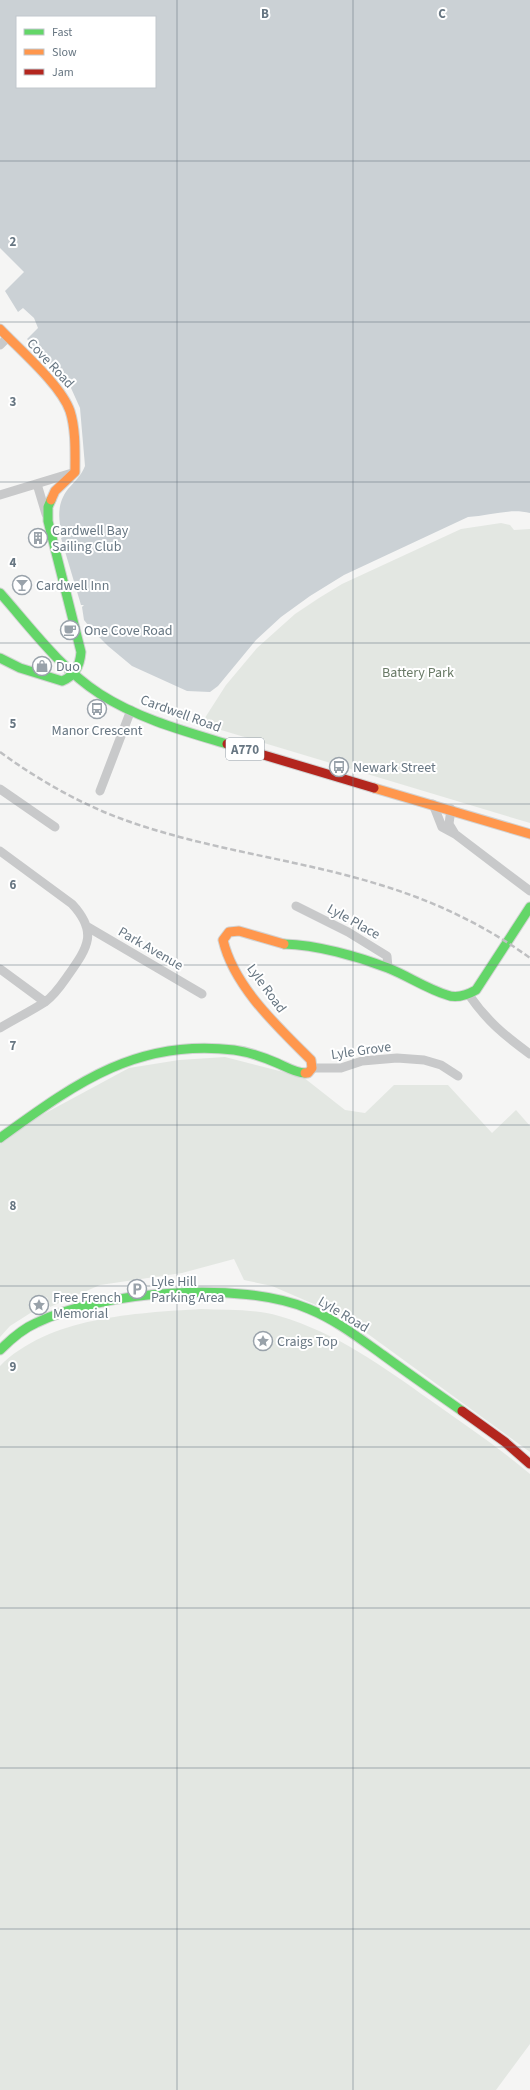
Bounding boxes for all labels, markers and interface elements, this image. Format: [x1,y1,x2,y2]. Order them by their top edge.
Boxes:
text: B [261,5,269,23]
text: C [438,5,446,23]
legend [16,16,156,88]
text: Fast [52,24,72,41]
text: Slow [52,44,77,61]
text: Jam [52,64,74,81]
text: 2 [10,233,17,251]
street label: Cove Road [22,334,79,393]
text: 3 [10,393,17,411]
place label: Cardwell Bay Sailing Club [52,521,129,557]
building icon: Cardwell Bay Sailing Club [27,527,49,549]
text: 4 [10,554,17,572]
bar icon: Cardwell Inn [11,574,33,596]
place label: Cardwell Inn [36,576,109,596]
cafe icon: One Cove Road [59,619,81,641]
place label: One Cove Road [84,621,173,641]
shop icon: Duo [31,655,53,677]
place label: Duo [56,657,80,677]
park label: Battery Park [382,663,454,683]
street label: Cardwell Road [138,690,224,738]
bus stop icon: Manor Crescent [86,698,108,720]
text: 5 [10,715,17,733]
place label: Manor Crescent [51,721,143,741]
road number: A770 [226,738,264,760]
bus stop icon: Newark Street [328,756,350,778]
place label: Newark Street [353,758,436,778]
text: 6 [10,876,17,894]
street label: Lyle Place [323,899,384,945]
street label: Park Avenue [114,922,187,976]
street label: Lyle Road [242,960,291,1017]
text: 7 [10,1037,17,1055]
street label: Lyle Grove [330,1037,393,1065]
text: 8 [10,1197,17,1215]
place label: Lyle Hill Parking Area [151,1272,224,1308]
parking icon: Lyle Hill Parking Area [126,1278,148,1300]
place label: Free French Memorial [53,1288,121,1324]
street label: Lyle Road [314,1292,373,1338]
place icon: Free French Memorial [28,1294,50,1316]
place icon: Craigs Top [252,1330,274,1352]
place label: Craigs Top [277,1332,338,1352]
text: 9 [10,1358,17,1376]

